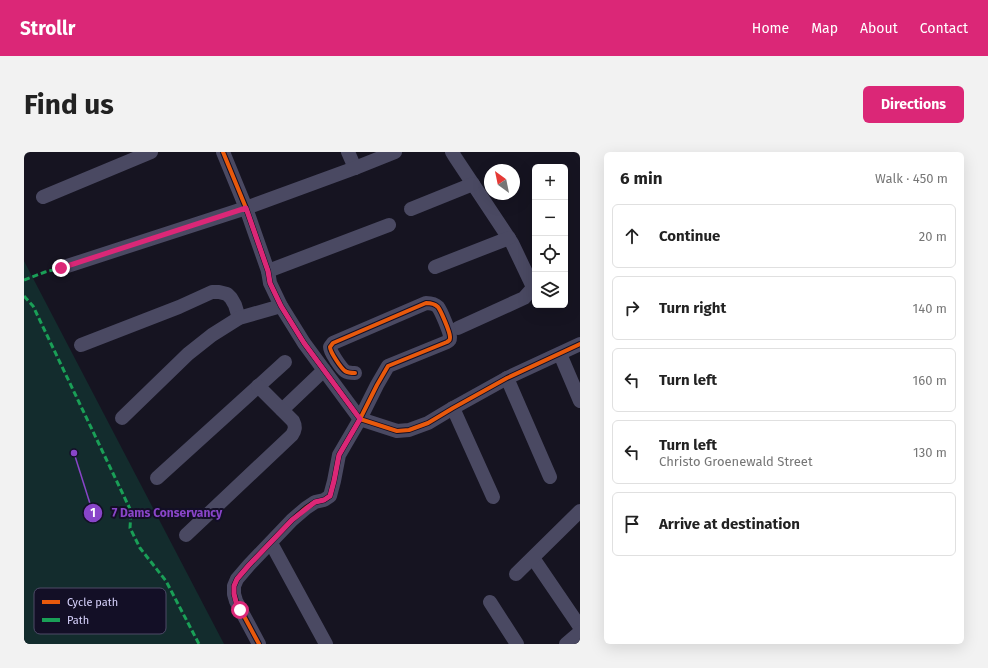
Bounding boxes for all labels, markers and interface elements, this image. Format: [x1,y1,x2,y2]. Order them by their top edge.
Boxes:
text: Strollr [20,17,75,40]
text: Home [752,20,789,37]
text: Map [811,20,838,37]
text: About [860,20,898,37]
text: Contact [920,20,968,37]
button: Directions [863,86,964,123]
text: Find us [24,88,114,121]
north arrow [484,164,520,200]
map controls [532,164,568,308]
button: + [532,164,568,200]
text: 6 min [620,168,663,189]
text: Walk · 450 m [875,171,948,186]
button: − [532,200,568,236]
icon: ahead [621,225,643,247]
text: Continue [659,227,720,245]
text: 20 m [919,229,947,244]
button: locate [532,236,568,272]
route end [52,259,70,277]
button: layers [532,272,568,308]
icon: right [621,297,643,319]
text: Turn right [659,299,726,317]
text: 140 m [913,301,947,316]
icon: left [621,369,643,391]
text: Turn left [659,371,717,389]
text: 160 m [913,373,947,388]
text: Turn left [659,436,717,454]
icon: left [621,441,643,463]
text: 130 m [913,445,947,460]
text: Christo Groenewald Street [659,454,813,469]
callout: 7 Dams Conservancy [83,501,230,525]
text: 1 [90,506,96,520]
text: 7 Dams Conservancy [112,506,223,520]
icon: arrive [621,513,643,535]
text: Arrive at destination [659,515,800,533]
legend [34,588,166,634]
text: Cycle path [67,596,118,609]
route start [231,601,249,619]
text: Path [67,614,89,627]

